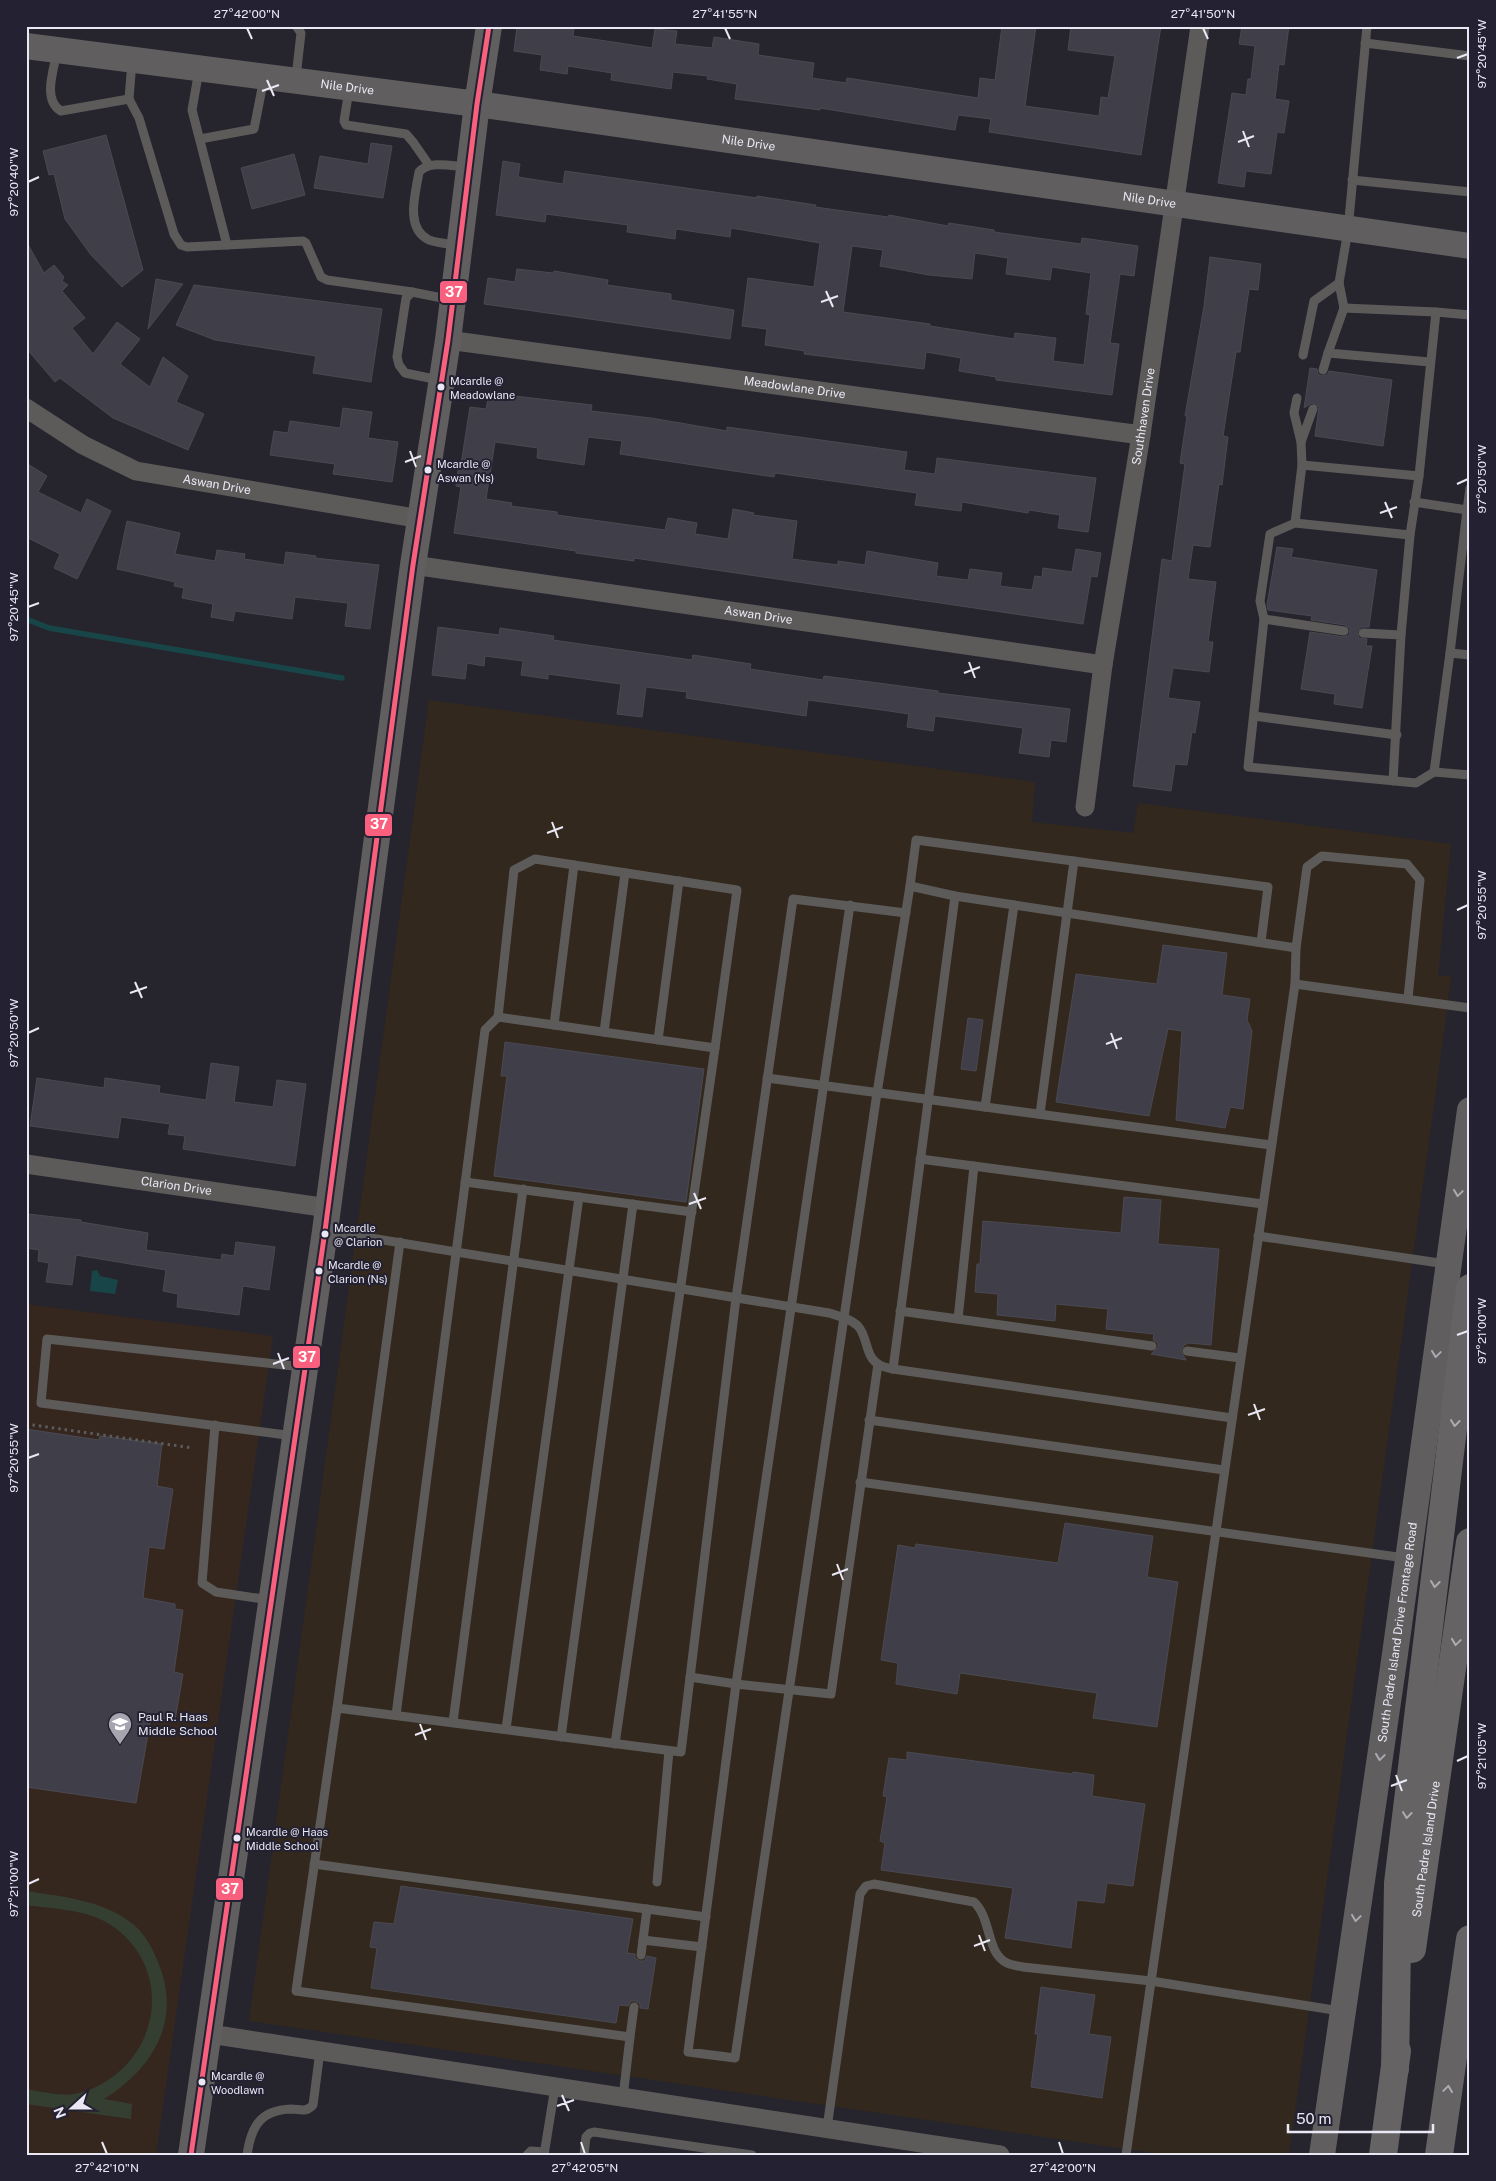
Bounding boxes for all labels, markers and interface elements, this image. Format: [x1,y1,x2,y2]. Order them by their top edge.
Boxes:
text: 27°42'00"N [214,7,280,21]
text: 27°41'55"N [693,7,757,21]
text: 27°41'50"N [1171,7,1235,21]
text: 97°20'45"W [1475,19,1489,89]
street label: Nile Drive [320,77,375,98]
street label: Nile Drive [721,132,776,154]
text: 97°20'40"W [7,147,21,216]
street label: Nile Drive [1122,189,1177,211]
line badge: 37 [439,280,468,304]
text: 37 [445,284,463,300]
street label: Southhaven Drive [1129,367,1158,466]
street label: Meadowlane Drive [743,374,847,401]
place label: Mcardle @ Meadowlane [450,375,515,401]
marker: Mcardle @ Meadowlane [436,382,446,392]
text: 97°20'50"W [1475,444,1489,514]
place label: Mcardle @ Aswan (Ns) [437,458,494,484]
marker: Mcardle @ Aswan (Ns) [423,465,433,475]
street label: Aswan Drive [182,472,252,497]
text: 97°20'45"W [7,572,21,642]
street label: Aswan Drive [723,603,794,627]
line badge: 37 [364,813,393,837]
text: 37 [370,816,388,832]
text: 97°20'55"W [1475,870,1489,940]
text: 97°20'50"W [7,998,21,1068]
street label: Clarion Drive [140,1174,213,1198]
one-way arrow [1454,1189,1464,1197]
place label: Mcardle @ Clarion [334,1222,382,1248]
marker: Mcardle @ Clarion [320,1229,330,1239]
place label: Mcardle @ Clarion (Ns) [328,1259,388,1285]
marker: Mcardle @ Clarion (Ns) [314,1266,324,1276]
text: 97°21'00"W [1475,1297,1489,1364]
line badge: 37 [292,1345,321,1369]
text: 37 [298,1349,316,1365]
one-way arrow [1431,1350,1442,1358]
one-way arrow [1450,1419,1461,1427]
text: 97°20'55"W [7,1423,21,1493]
street label: South Padre Island Drive Frontage Road [1375,1521,1420,1743]
one-way arrow [1430,1581,1441,1589]
one-way arrow [1451,1638,1461,1646]
place label: Paul R. Haas Middle School [138,1710,218,1738]
school or university icon: Paul R. Haas Middle School [107,1711,133,1745]
text: 97°21'05"W [1475,1722,1489,1789]
one-way arrow [1375,1753,1385,1762]
street label: South Padre Island Drive [1410,1780,1443,1918]
one-way arrow [1402,1812,1413,1820]
place label: Mcardle @ Haas Middle School [246,1826,328,1852]
marker: Mcardle @ Haas Middle School [232,1833,242,1843]
text: 97°21'00"W [7,1850,21,1917]
line badge: 37 [215,1877,244,1901]
text: 37 [221,1881,239,1897]
one-way arrow [1351,1915,1362,1923]
place label: Mcardle @ Woodlawn [211,2070,264,2096]
marker: Mcardle @ Woodlawn [197,2077,207,2087]
north arrow [48,2084,98,2134]
one-way arrow [1443,2085,1453,2093]
scale bar [1288,2101,1434,2133]
text: N [50,2105,69,2121]
text: 50 m [1296,2110,1331,2127]
text: 27°42'10"N [75,2161,139,2175]
text: 27°42'05"N [552,2161,618,2175]
text: 27°42'00"N [1030,2161,1096,2175]

